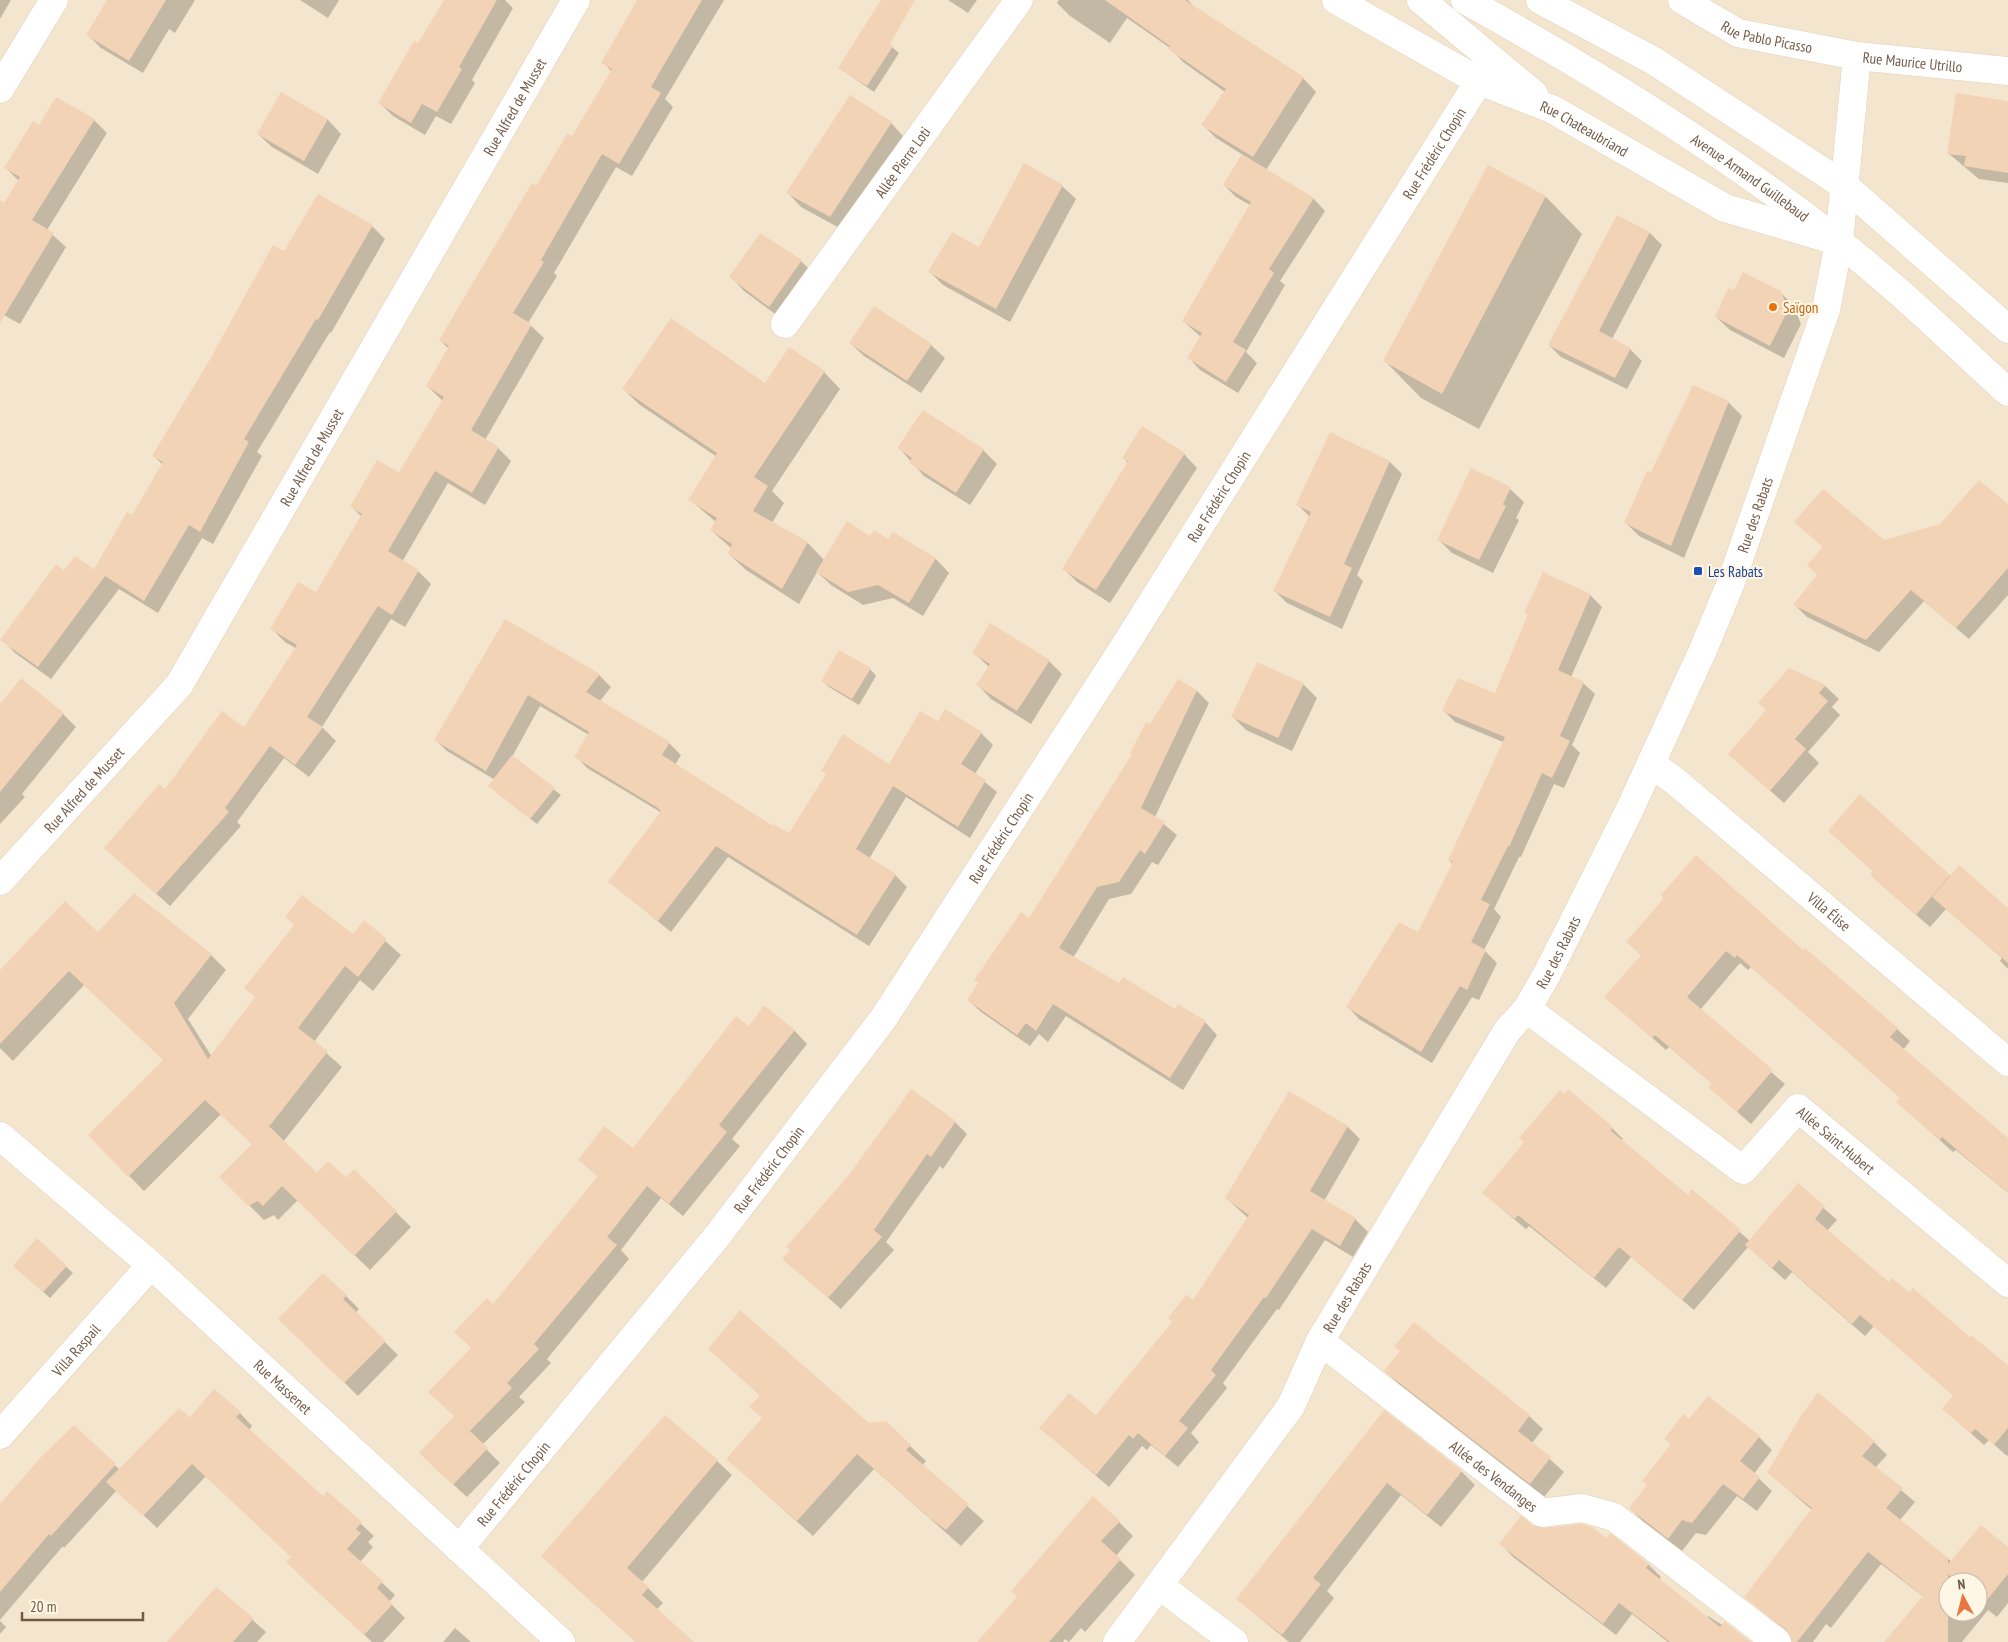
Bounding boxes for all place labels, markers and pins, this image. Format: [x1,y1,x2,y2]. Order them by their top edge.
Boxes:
place label: Saïgon [1783,298,1818,317]
marker: Saïgon [1767,301,1779,313]
place label: Les Rabats [1708,562,1763,581]
marker: Les Rabats [1692,565,1704,577]

